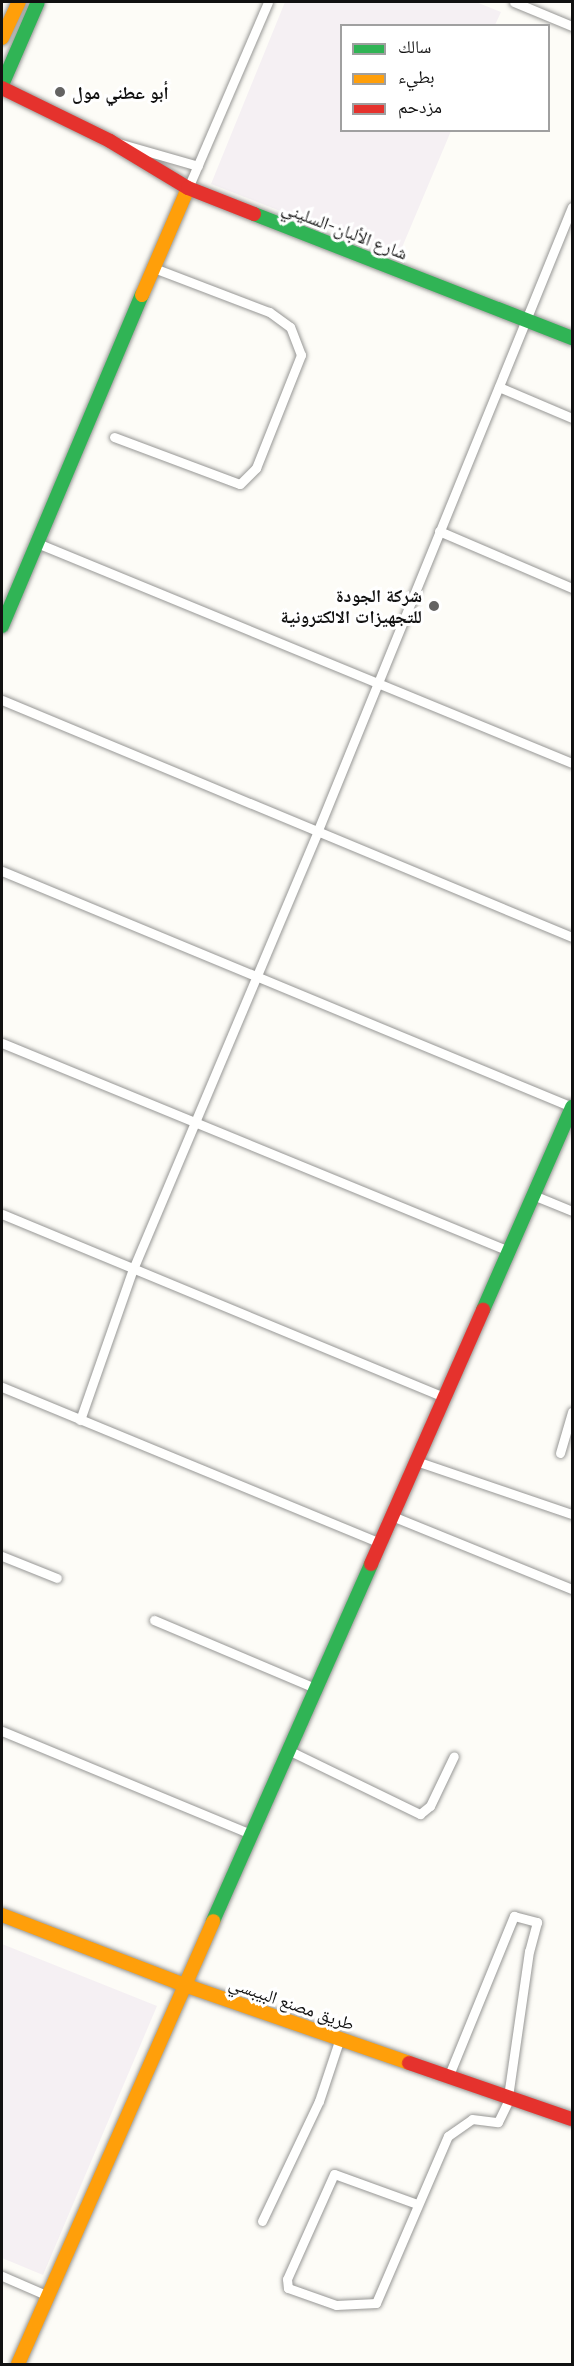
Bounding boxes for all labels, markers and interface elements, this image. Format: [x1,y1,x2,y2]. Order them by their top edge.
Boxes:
legend [340,24,550,132]
text: سالك [398,34,431,58]
text: بطيء [398,64,435,88]
place label: أبو عطني مول [72,81,169,103]
marker: أبو عطني مول [53,85,67,99]
text: مزدحم [398,94,442,118]
street label: شارع الألبان-السليني [279,196,411,264]
place label: شركة الجودة للتجهيزات الالكترونية [281,585,422,628]
marker: شركة الجودة للتجهيزات الالكترونية [427,599,441,613]
street label: طريق مصنع البيبسي [227,1971,357,2035]

